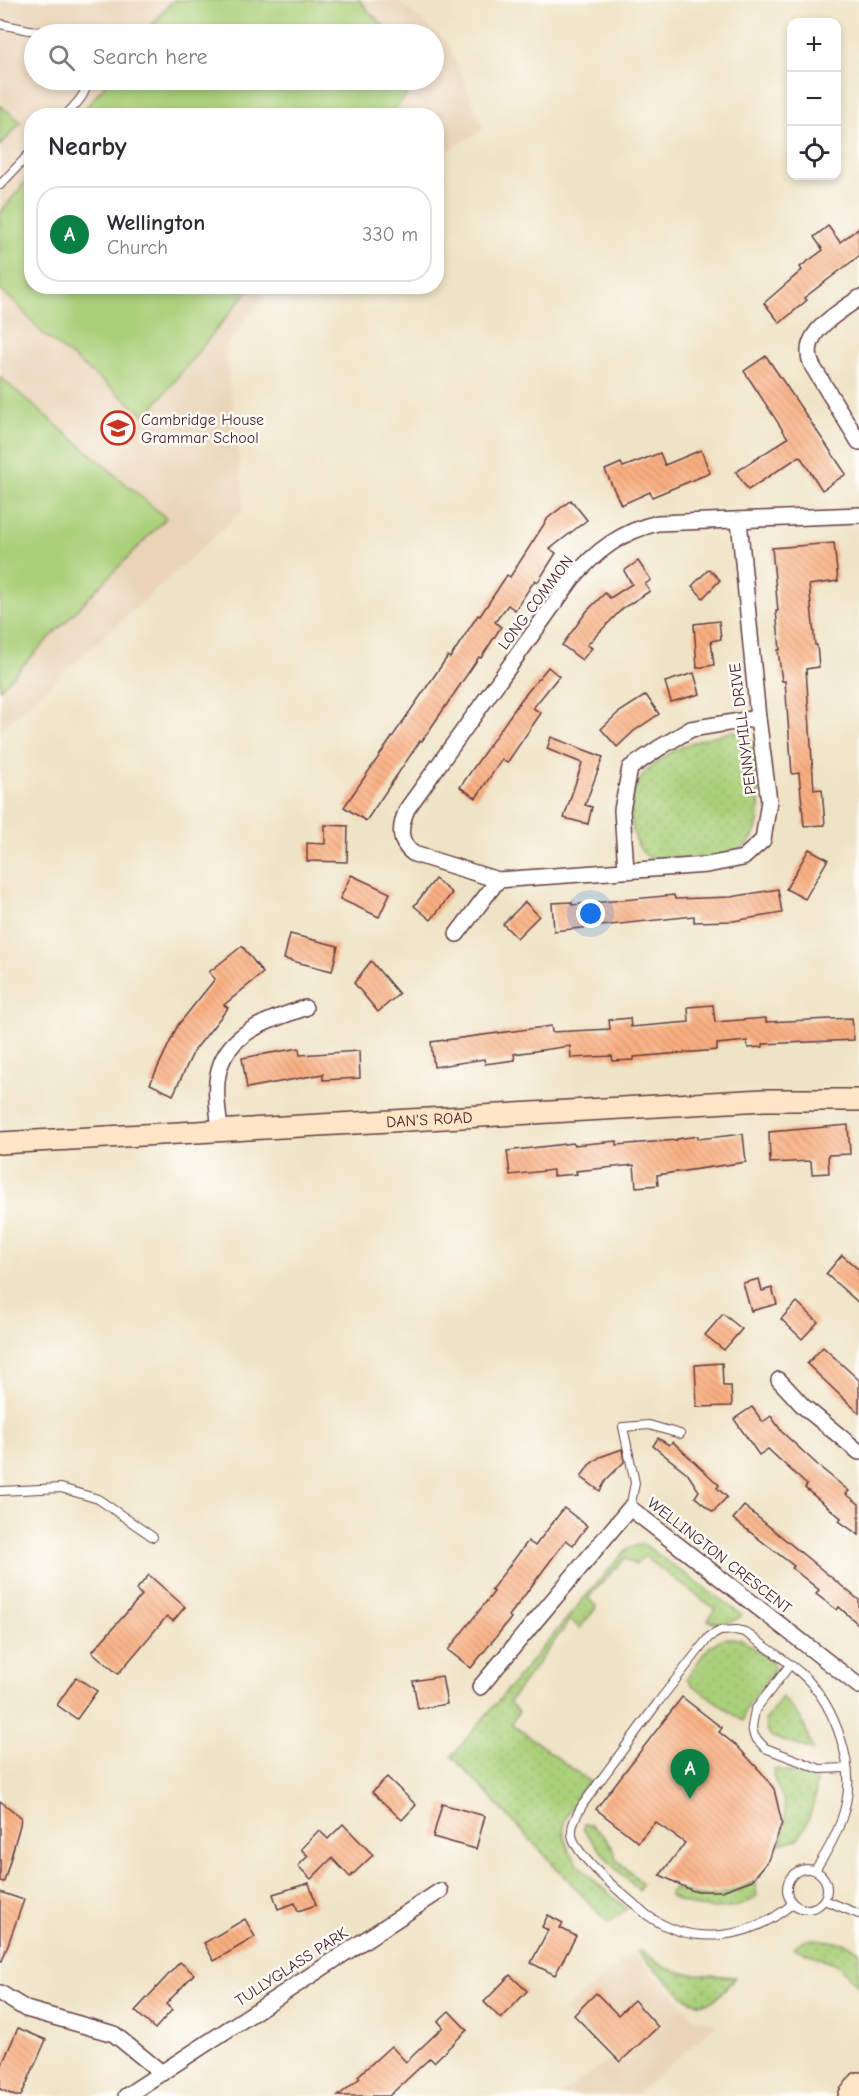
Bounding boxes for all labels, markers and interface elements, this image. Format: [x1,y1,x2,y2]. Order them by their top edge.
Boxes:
map controls [787,18,841,180]
button: + [787,18,841,72]
search box [24,24,444,90]
icon: search [45,41,78,74]
text: Search here [93,44,208,70]
button: − [787,72,841,126]
button: locate [787,126,841,180]
text: Nearby [48,132,127,162]
text: Wellington [107,210,205,236]
text: A [64,223,75,246]
text: 330 m [362,223,418,246]
text: Church [107,236,168,259]
school or university icon: Cambridge House Grammar School [100,410,136,446]
place label: Cambridge House Grammar School [141,411,264,447]
street label: LONG COMMON [495,552,577,653]
street label: PENNYHILL DRIVE [726,662,760,796]
your location [576,899,605,928]
street label: DAN'S ROAD [386,1108,473,1131]
street label: WELLINGTON CRESCENT [644,1494,795,1618]
pin: A [670,1750,710,1799]
street label: TULLYGLASS PARK [232,1924,351,2010]

